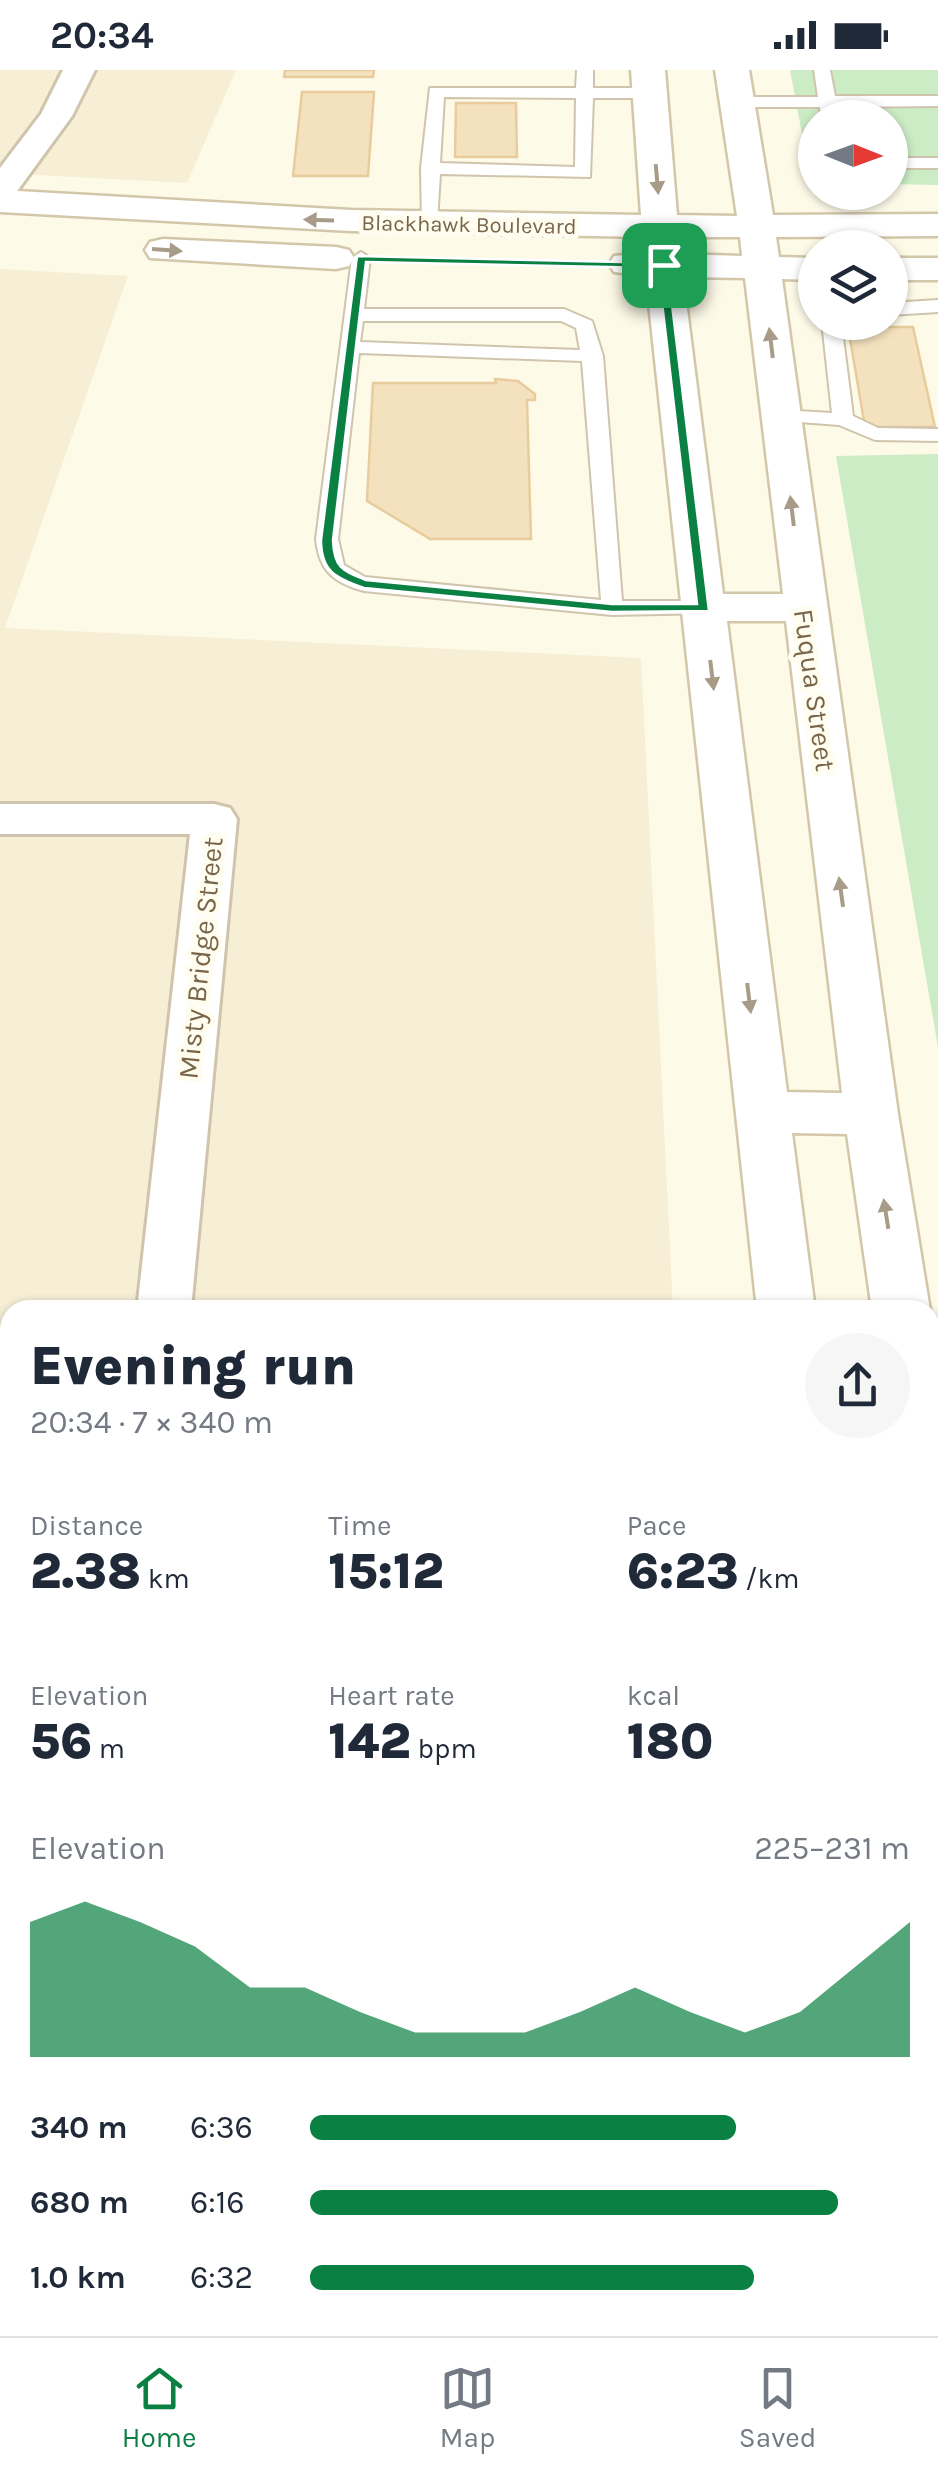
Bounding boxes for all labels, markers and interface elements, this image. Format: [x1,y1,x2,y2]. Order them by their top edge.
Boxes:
text: 20:34 [50,13,154,58]
north arrow [798,100,908,210]
map controls [798,100,908,340]
one-way arrow [650,164,666,196]
street label: Blackhawk Boulevard [361,210,577,240]
one-way arrow [302,212,334,228]
pin [622,223,707,308]
button: layers [798,230,908,340]
icon: arrive [637,238,692,293]
one-way arrow [152,243,184,259]
one-way arrow [763,326,779,358]
one-way arrow [784,495,800,527]
street label: Fuqua Street [787,607,842,773]
one-way arrow [704,660,720,691]
street label: Misty Bridge Street [171,835,230,1081]
one-way arrow [833,875,849,907]
one-way arrow [741,982,757,1014]
one-way arrow [878,1197,893,1229]
button: share [805,1333,910,1438]
text: Evening run [30,1334,356,1398]
text: 20:34 · 7 × 340 m [30,1404,273,1441]
text: Distance [30,1509,143,1542]
text: Time [328,1509,391,1542]
text: Pace [627,1509,686,1542]
text: 2.38 [30,1542,141,1601]
text: 15:12 [328,1542,444,1601]
text: 6:23 [627,1542,739,1601]
text: km [141,1562,190,1595]
text: /km [739,1562,799,1595]
text: Elevation [30,1679,149,1712]
text: Heart rate [328,1679,455,1712]
text: kcal [627,1679,680,1712]
text: 56 [30,1712,92,1771]
text: 142 [328,1712,411,1771]
text: 180 [627,1712,714,1771]
text: m [92,1732,125,1765]
text: bpm [411,1732,477,1765]
text: Elevation [30,1830,165,1867]
text: 225–231 m [754,1830,910,1867]
text: 340 m [30,2109,128,2146]
text: 6:36 [190,2109,253,2146]
text: 680 m [30,2184,129,2221]
text: 6:16 [190,2184,245,2221]
text: 1.0 km [30,2259,126,2296]
text: 6:32 [190,2259,253,2296]
tab: Home [122,2361,196,2454]
tab: Map [440,2361,495,2454]
tab: Saved [739,2361,816,2454]

